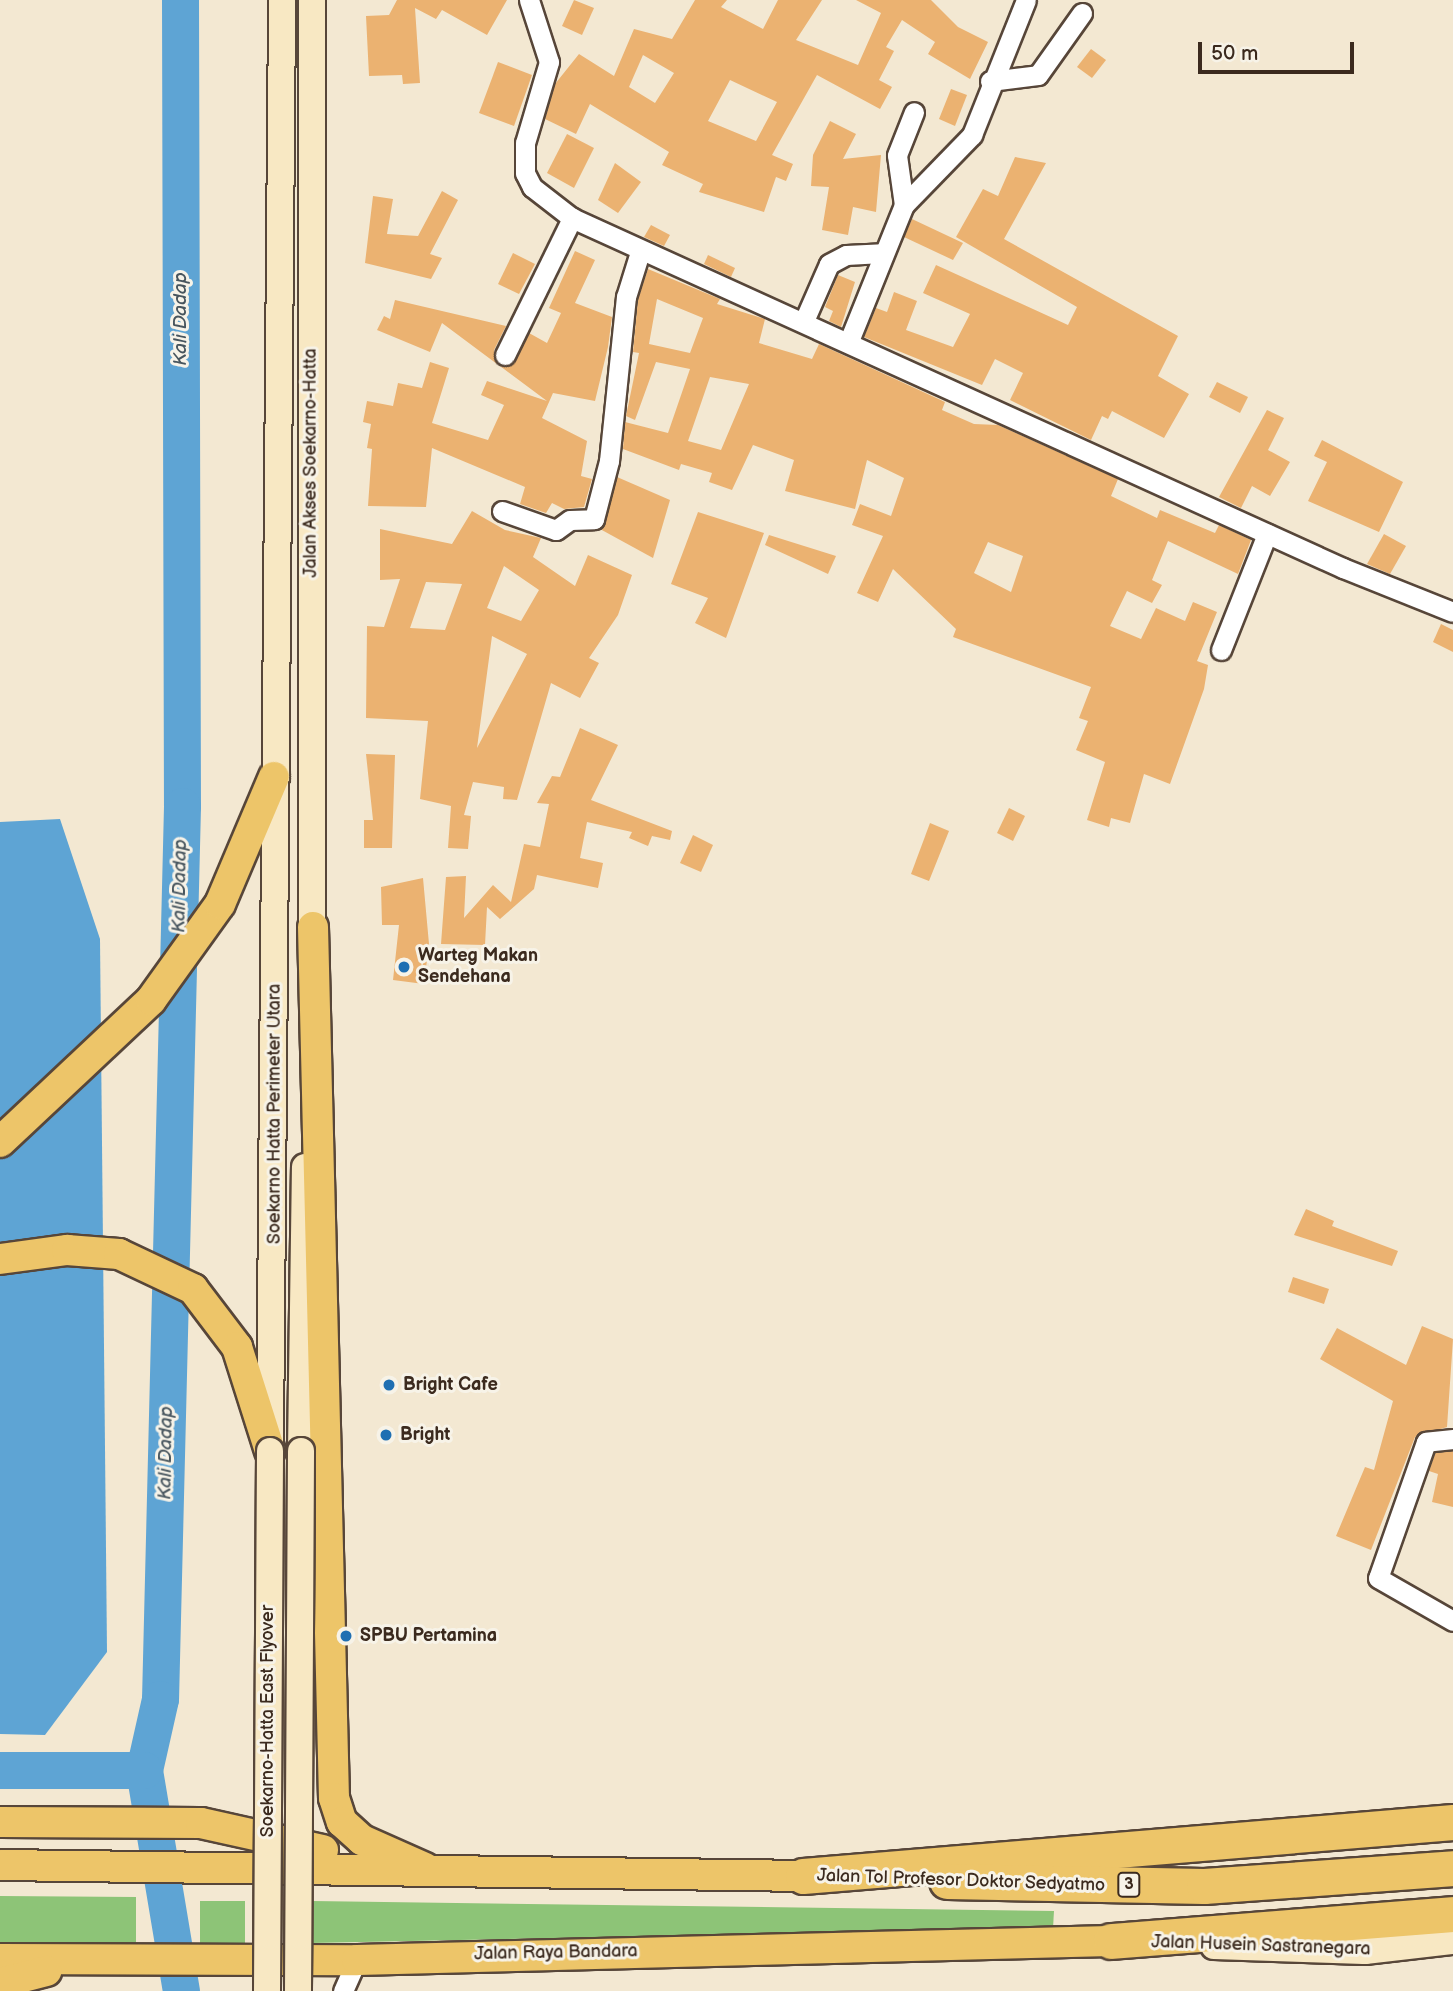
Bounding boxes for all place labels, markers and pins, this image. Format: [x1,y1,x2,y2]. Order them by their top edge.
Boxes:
place label: Warteg Makan Sendehana [418,946,538,988]
marker: Warteg Makan Sendehana [396,959,412,975]
place label: Bright Cafe [403,1374,498,1396]
marker: Bright Cafe [381,1377,397,1393]
place label: Bright [400,1424,450,1446]
marker: Bright [378,1427,394,1443]
place label: SPBU Pertamina [360,1625,497,1647]
marker: SPBU Pertamina [338,1628,354,1644]

